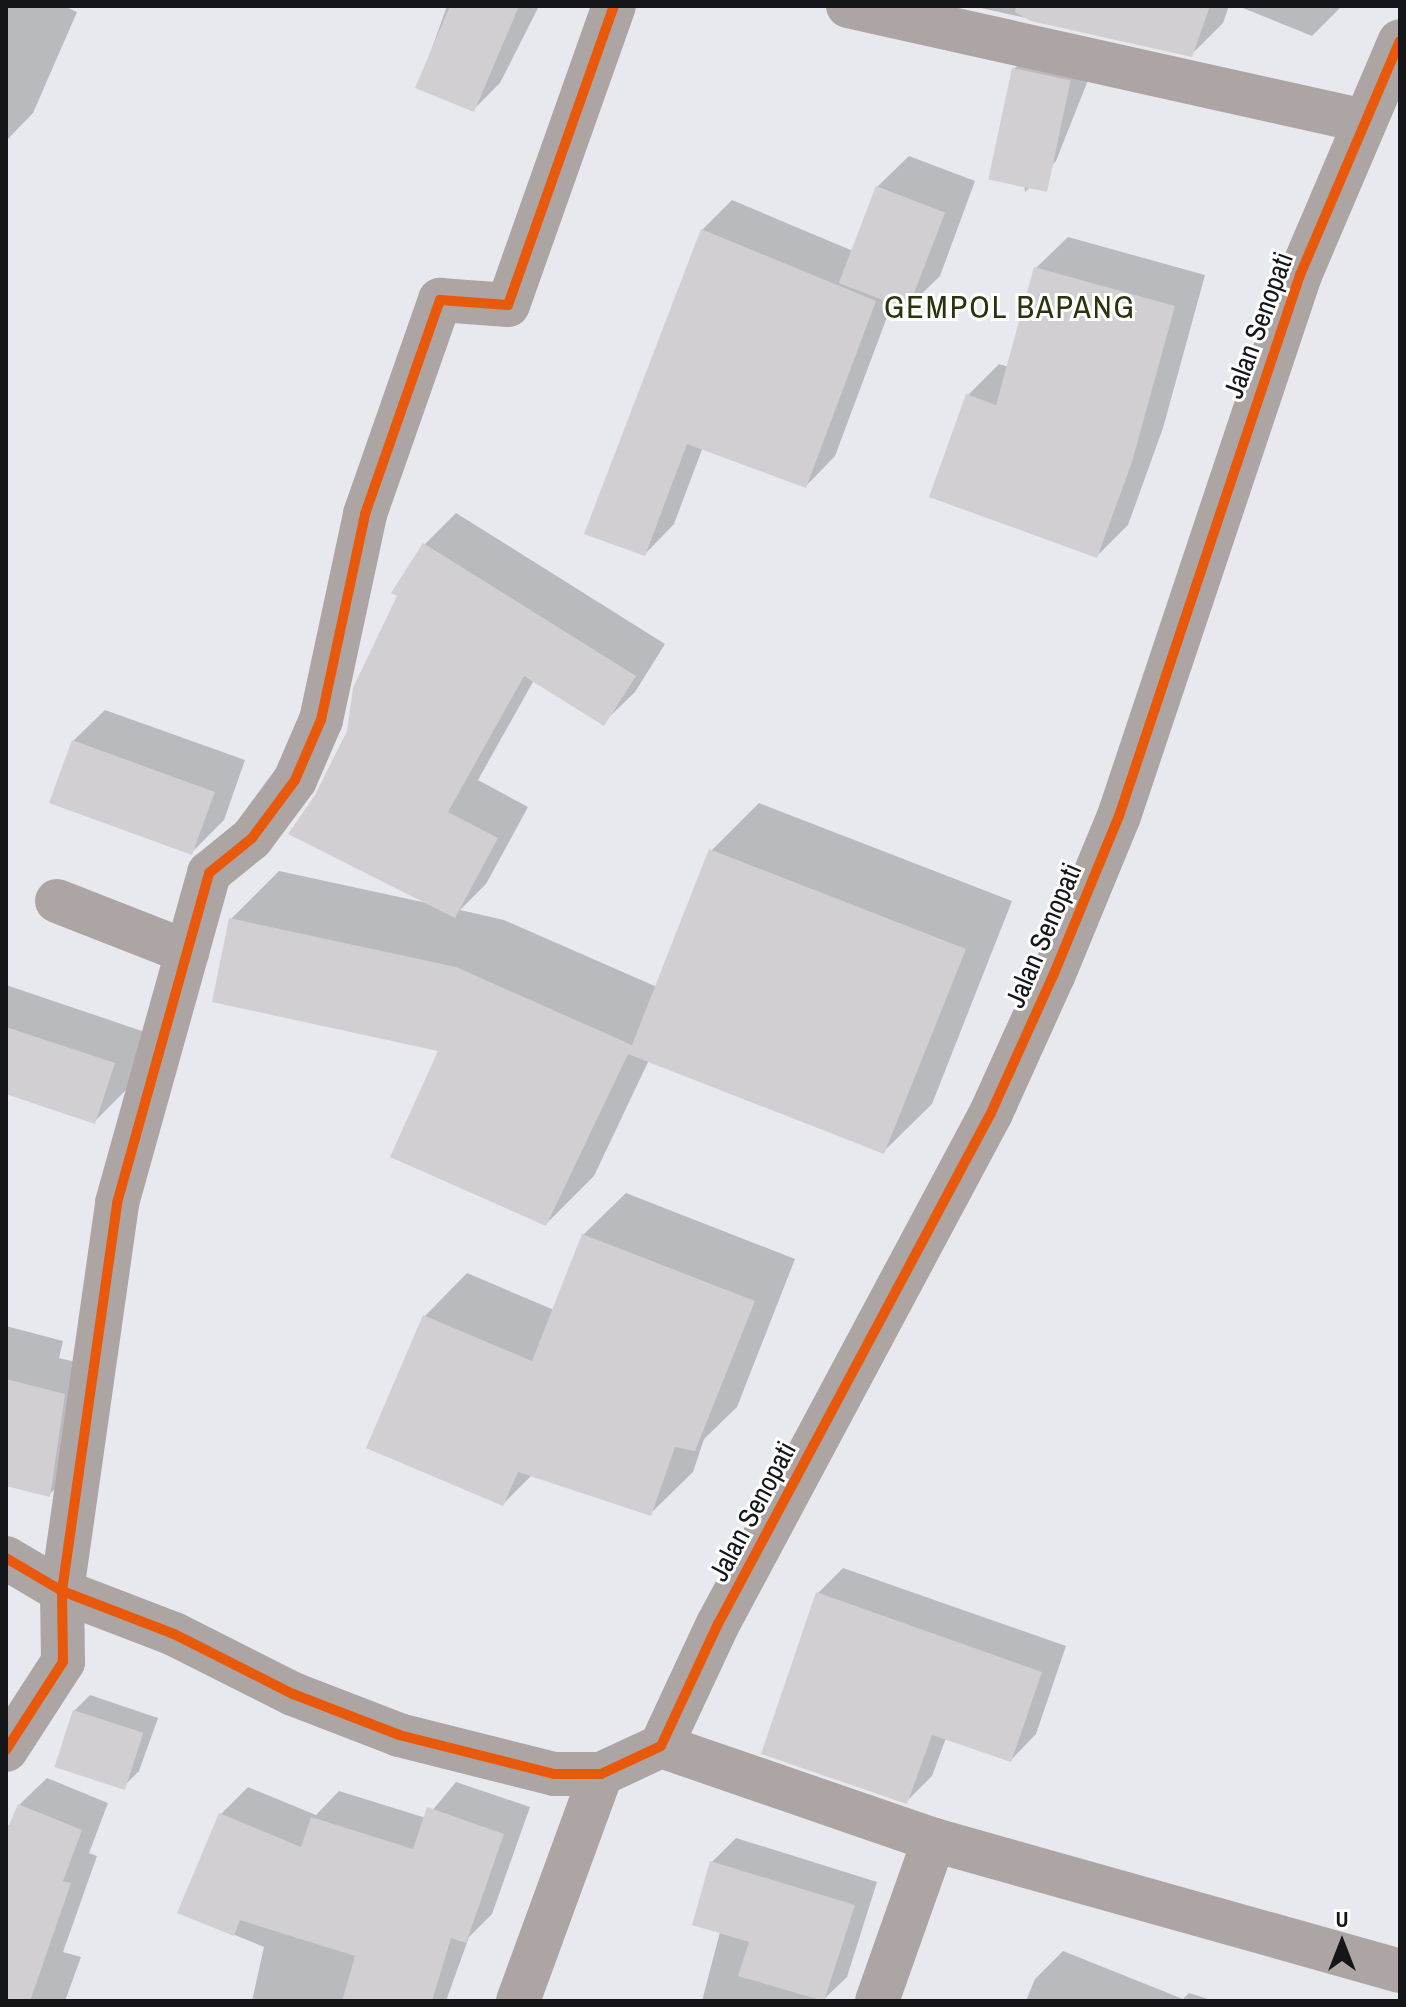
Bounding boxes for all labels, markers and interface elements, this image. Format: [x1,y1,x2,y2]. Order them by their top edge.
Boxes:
street label: Jalan Senopati [1216,247,1300,403]
district label: GEMPOL BAPANG [883,288,1137,326]
street label: Jalan Senopati [998,858,1088,1012]
street label: Jalan Senopati [701,1435,803,1587]
north arrow [1302,1903,1382,1983]
text: U [1335,1904,1349,1934]

